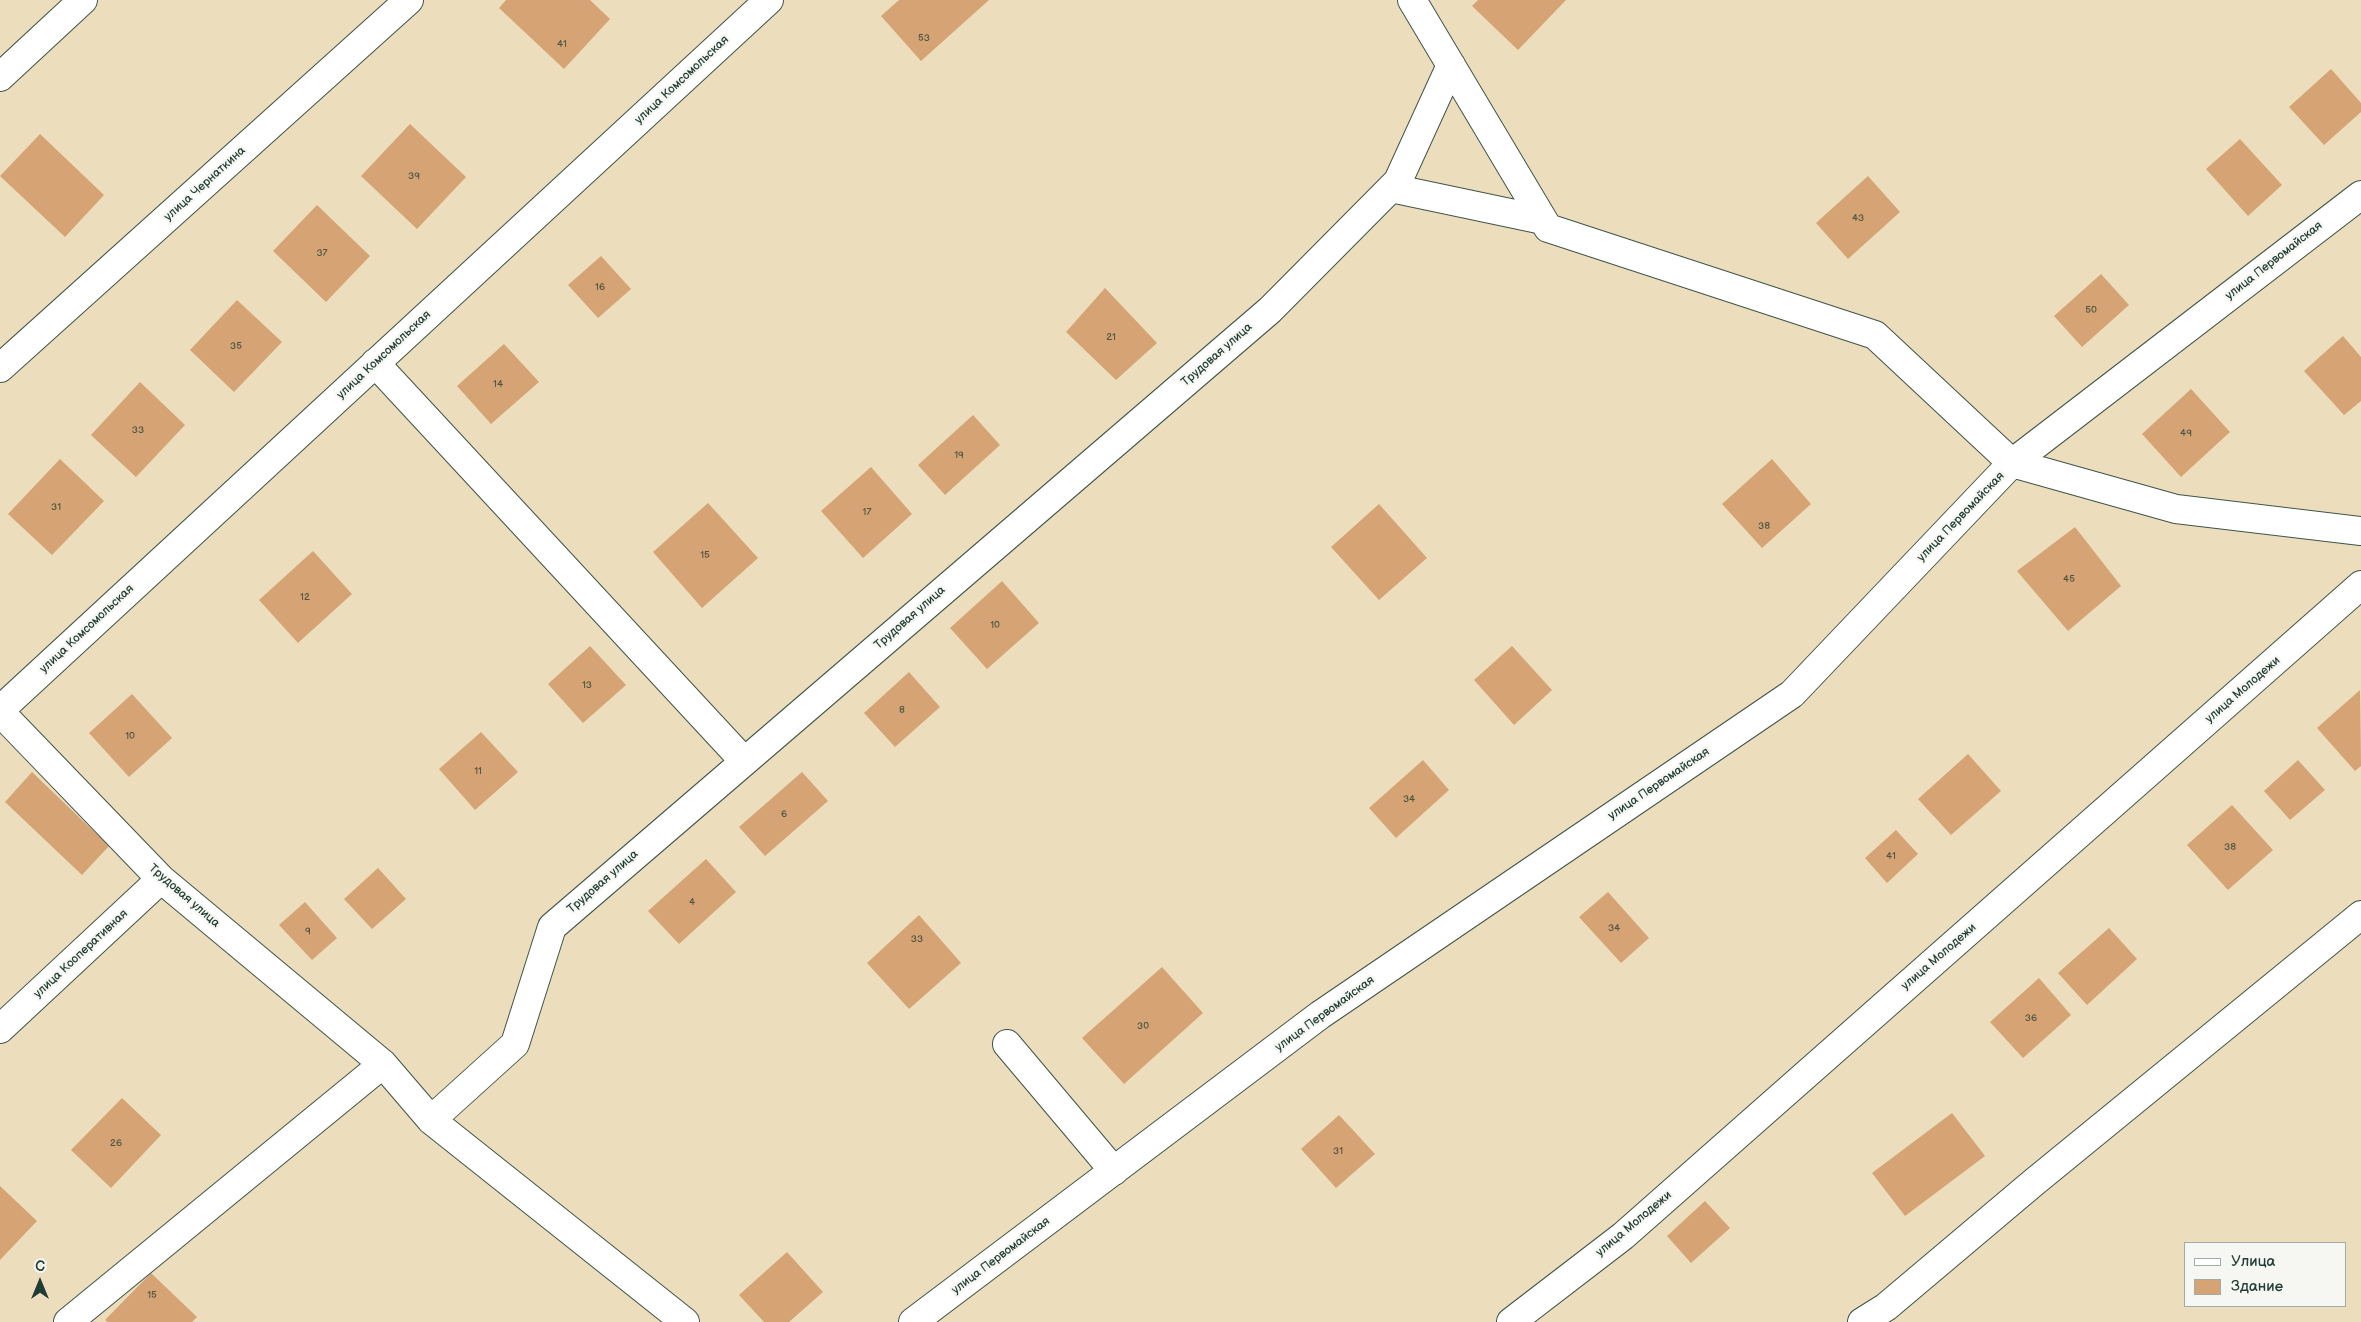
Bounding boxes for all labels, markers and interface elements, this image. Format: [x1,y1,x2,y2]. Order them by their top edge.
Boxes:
house number: 53 [918,32,930,44]
street label: улица Комсомольская [632,33,732,127]
house number: 41 [557,38,567,50]
street label: улица Чернаткина [161,144,249,224]
house number: 39 [408,170,420,182]
house number: 43 [1852,212,1864,224]
street label: улица Первомайская [2223,219,2325,303]
house number: 37 [316,247,328,259]
house number: 16 [595,281,605,293]
house number: 50 [2085,304,2097,316]
street label: улица Комсомольская [334,308,434,402]
street label: Трудовая улица [1179,320,1255,390]
house number: 21 [1106,331,1116,343]
house number: 35 [230,340,242,352]
house number: 14 [493,378,503,390]
house number: 33 [132,424,144,436]
house number: 49 [2180,427,2192,439]
house number: 19 [954,449,964,461]
street label: улица Первомайская [1914,469,2008,565]
house number: 31 [51,501,61,513]
house number: 17 [863,506,871,518]
house number: 38 [1758,520,1770,532]
house number: 15 [700,549,710,561]
house number: 45 [2063,573,2075,585]
street label: улица Комсомольская [37,582,137,676]
street label: Трудовая улица [872,583,948,653]
house number: 12 [300,591,310,603]
house number: 10 [990,619,1000,631]
street label: улица Молодежи [2203,654,2283,726]
house number: 13 [582,679,592,691]
house number: 8 [899,704,905,716]
house number: 10 [125,730,135,742]
street label: улица Первомайская [1606,745,1712,823]
house number: 11 [474,765,482,777]
house number: 34 [1403,793,1415,805]
house number: 6 [781,808,787,820]
house number: 38 [2224,841,2236,853]
street label: Трудовая улица [565,847,641,917]
house number: 41 [1886,850,1896,862]
street label: Трудовая улица [146,861,222,931]
house number: 4 [689,896,695,908]
street label: улица Кооперативная [31,907,131,1001]
street label: улица Молодежи [1899,921,1979,993]
house number: 34 [1608,922,1620,934]
house number: 9 [305,925,311,937]
house number: 33 [911,933,923,945]
street label: улица Первомайская [1273,973,1377,1055]
house number: 36 [2025,1012,2037,1024]
house number: 30 [1137,1020,1149,1032]
house number: 26 [110,1137,122,1149]
house number: 31 [1333,1145,1343,1157]
street label: улица Молодежи [1593,1188,1675,1260]
street label: улица Первомайская [949,1214,1053,1298]
legend [2184,1242,2346,1307]
text: Улица [2231,1252,2275,1271]
north arrow [15,1257,65,1307]
text: С [35,1258,45,1275]
text: Здание [2231,1277,2283,1296]
house number: 15 [147,1289,157,1301]

